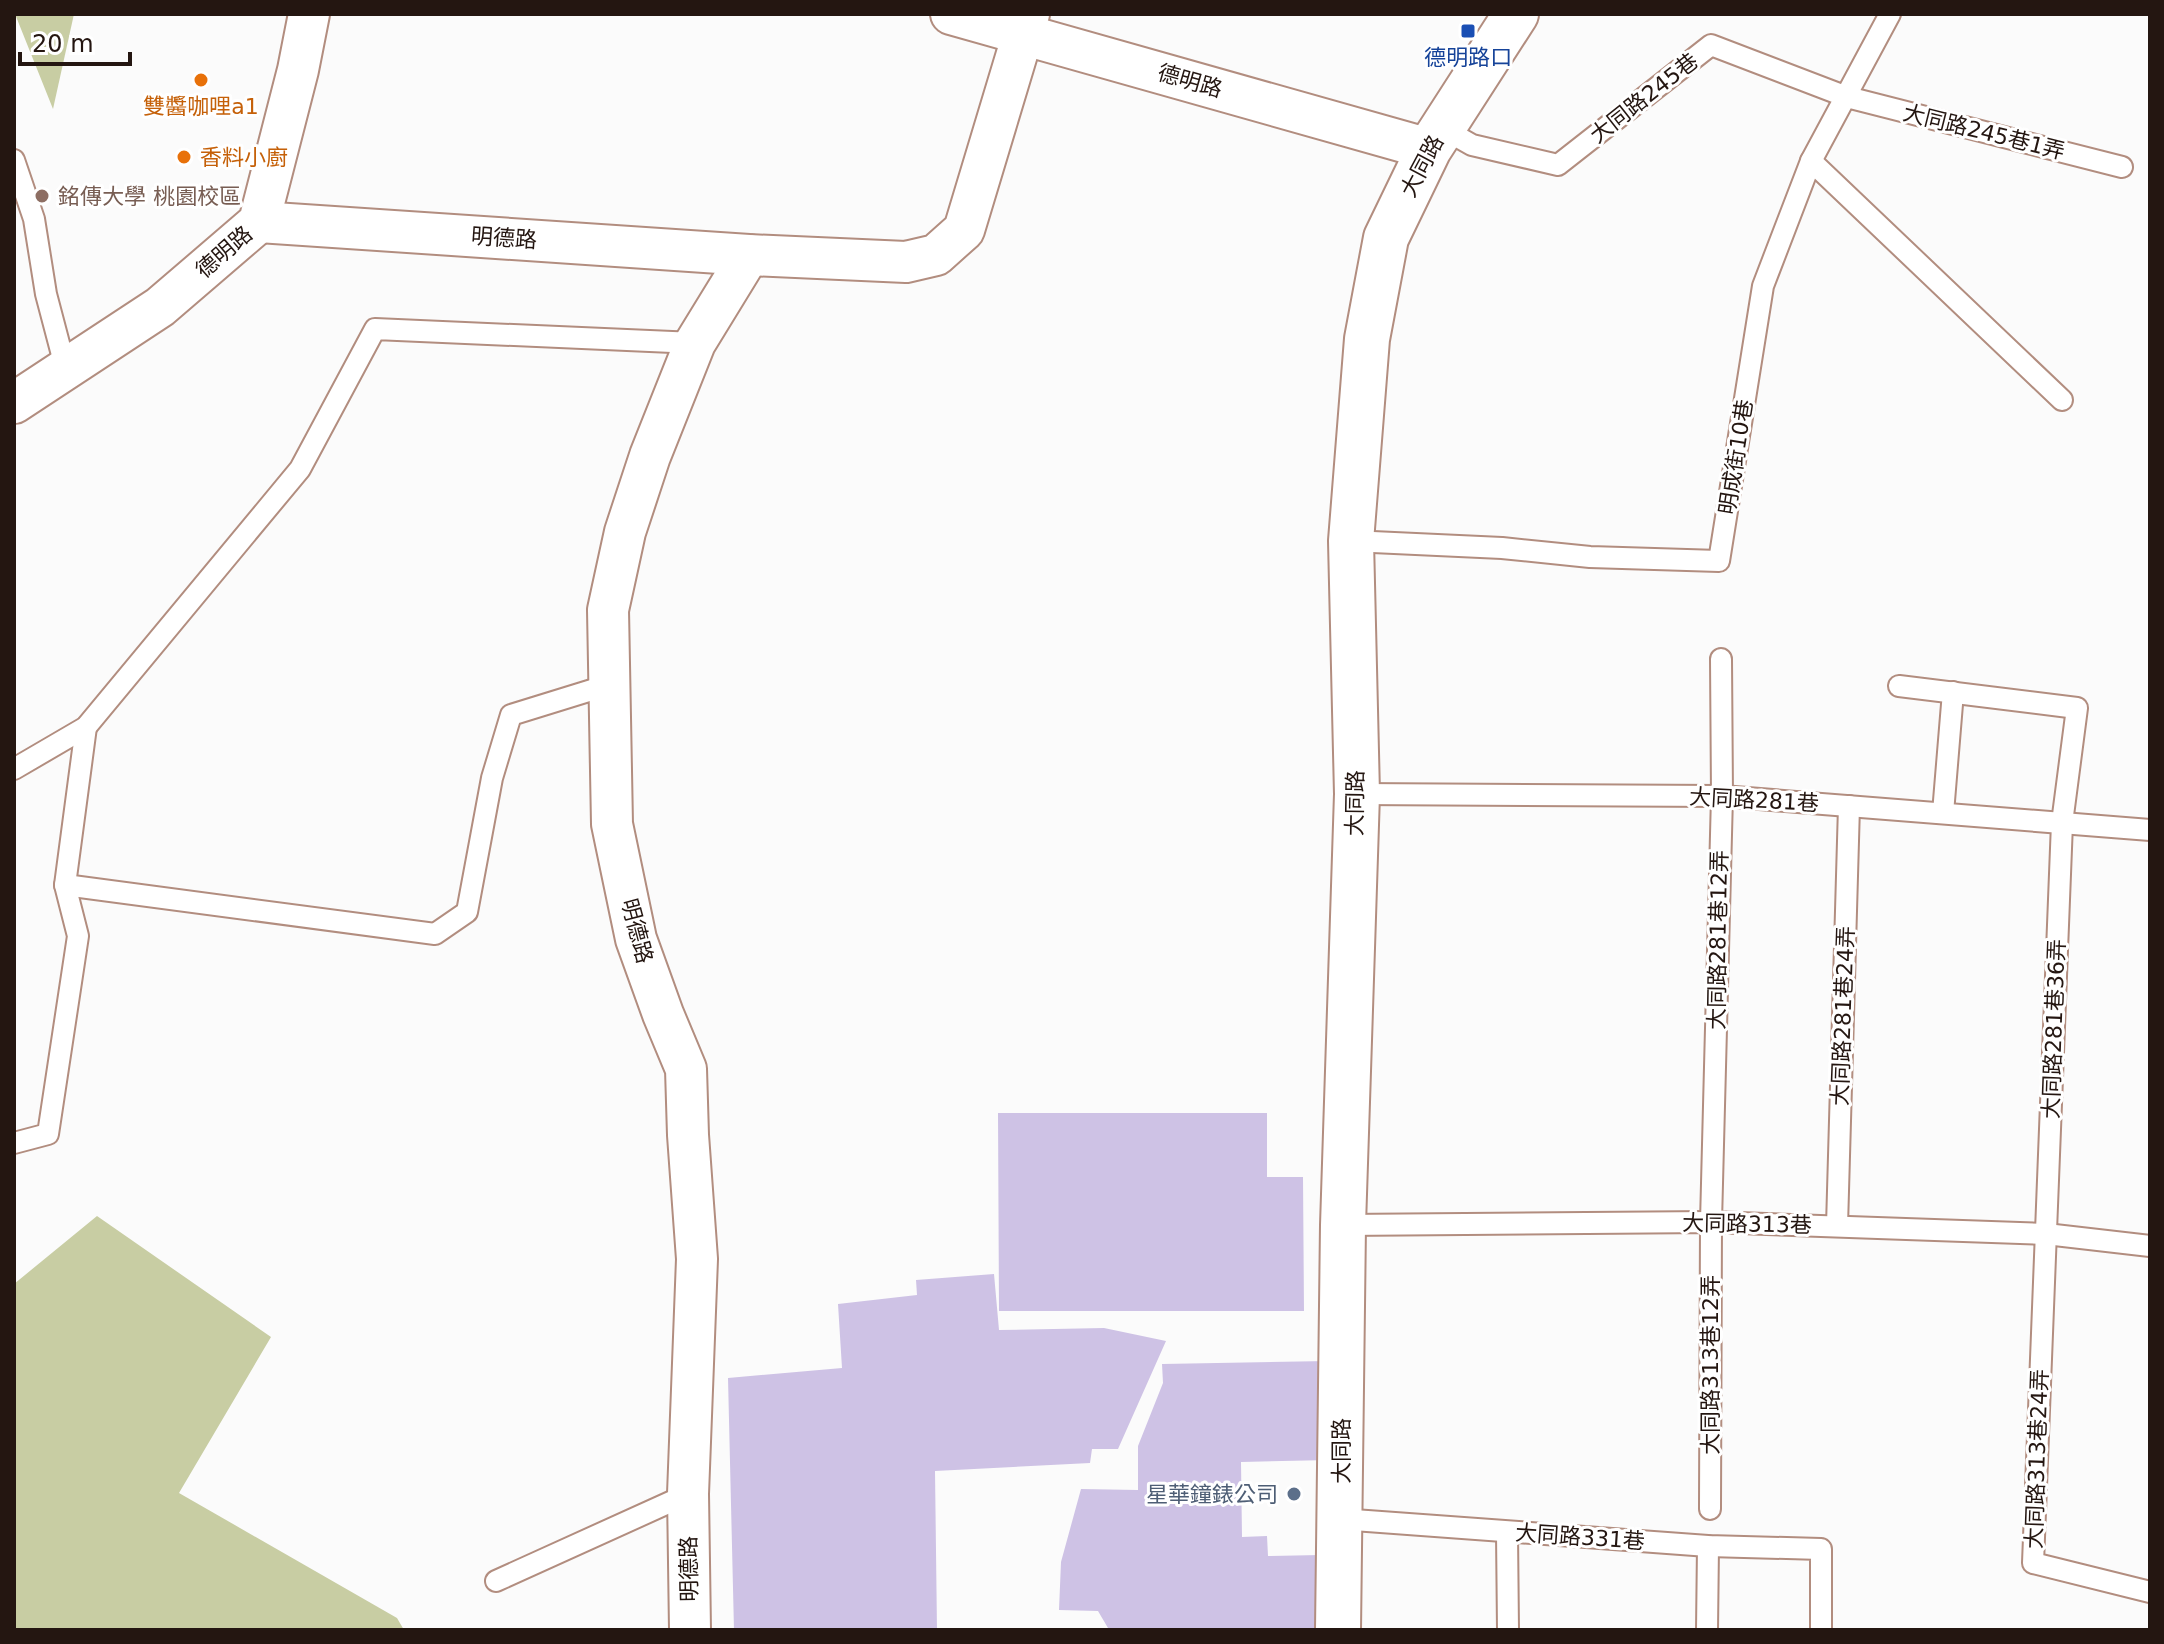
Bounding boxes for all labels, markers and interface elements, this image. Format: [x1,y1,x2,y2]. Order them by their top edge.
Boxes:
scale bar [20,16,130,66]
marker: 德明路口 [1459,22,1477,40]
text: 20 m [32,30,94,58]
place label: 德明路口 [1424,45,1512,70]
street label: 大同路245巷 [1585,48,1703,148]
street label: 德明路 [1155,60,1225,102]
marker: 雙醬咖哩a1 [192,71,210,89]
place label: 雙醬咖哩a1 [143,94,259,119]
street label: 大同路245巷1弄 [1900,100,2068,164]
street label: 大同路 [1395,131,1449,201]
place label: 香料小廚 [200,145,288,170]
marker: 香料小廚 [175,148,193,166]
place label: 銘傳大學 桃園校區 [58,184,241,209]
marker: 銘傳大學 桃園校區 [33,187,51,205]
street label: 德明路 [191,221,257,283]
street label: 明德路 [470,223,538,253]
street label: 明成街10巷 [1715,398,1757,516]
street label: 大同路 [1342,770,1368,836]
street label: 大同路281巷 [1688,784,1820,816]
street label: 大同路281巷12弄 [1704,850,1732,1030]
street label: 明德路 [616,896,658,966]
street label: 大同路281巷24弄 [1827,926,1859,1106]
street label: 大同路281巷36弄 [2038,939,2070,1119]
street label: 大同路313巷 [1682,1210,1812,1238]
street label: 大同路313巷12弄 [1698,1275,1723,1455]
street label: 大同路313巷24弄 [2021,1369,2053,1549]
street label: 大同路 [1329,1418,1354,1484]
place label: 星華鐘錶公司 [1146,1482,1278,1507]
marker: 星華鐘錶公司 [1285,1485,1303,1503]
street label: 大同路331巷 [1514,1520,1646,1554]
street label: 明德路 [676,1536,702,1602]

